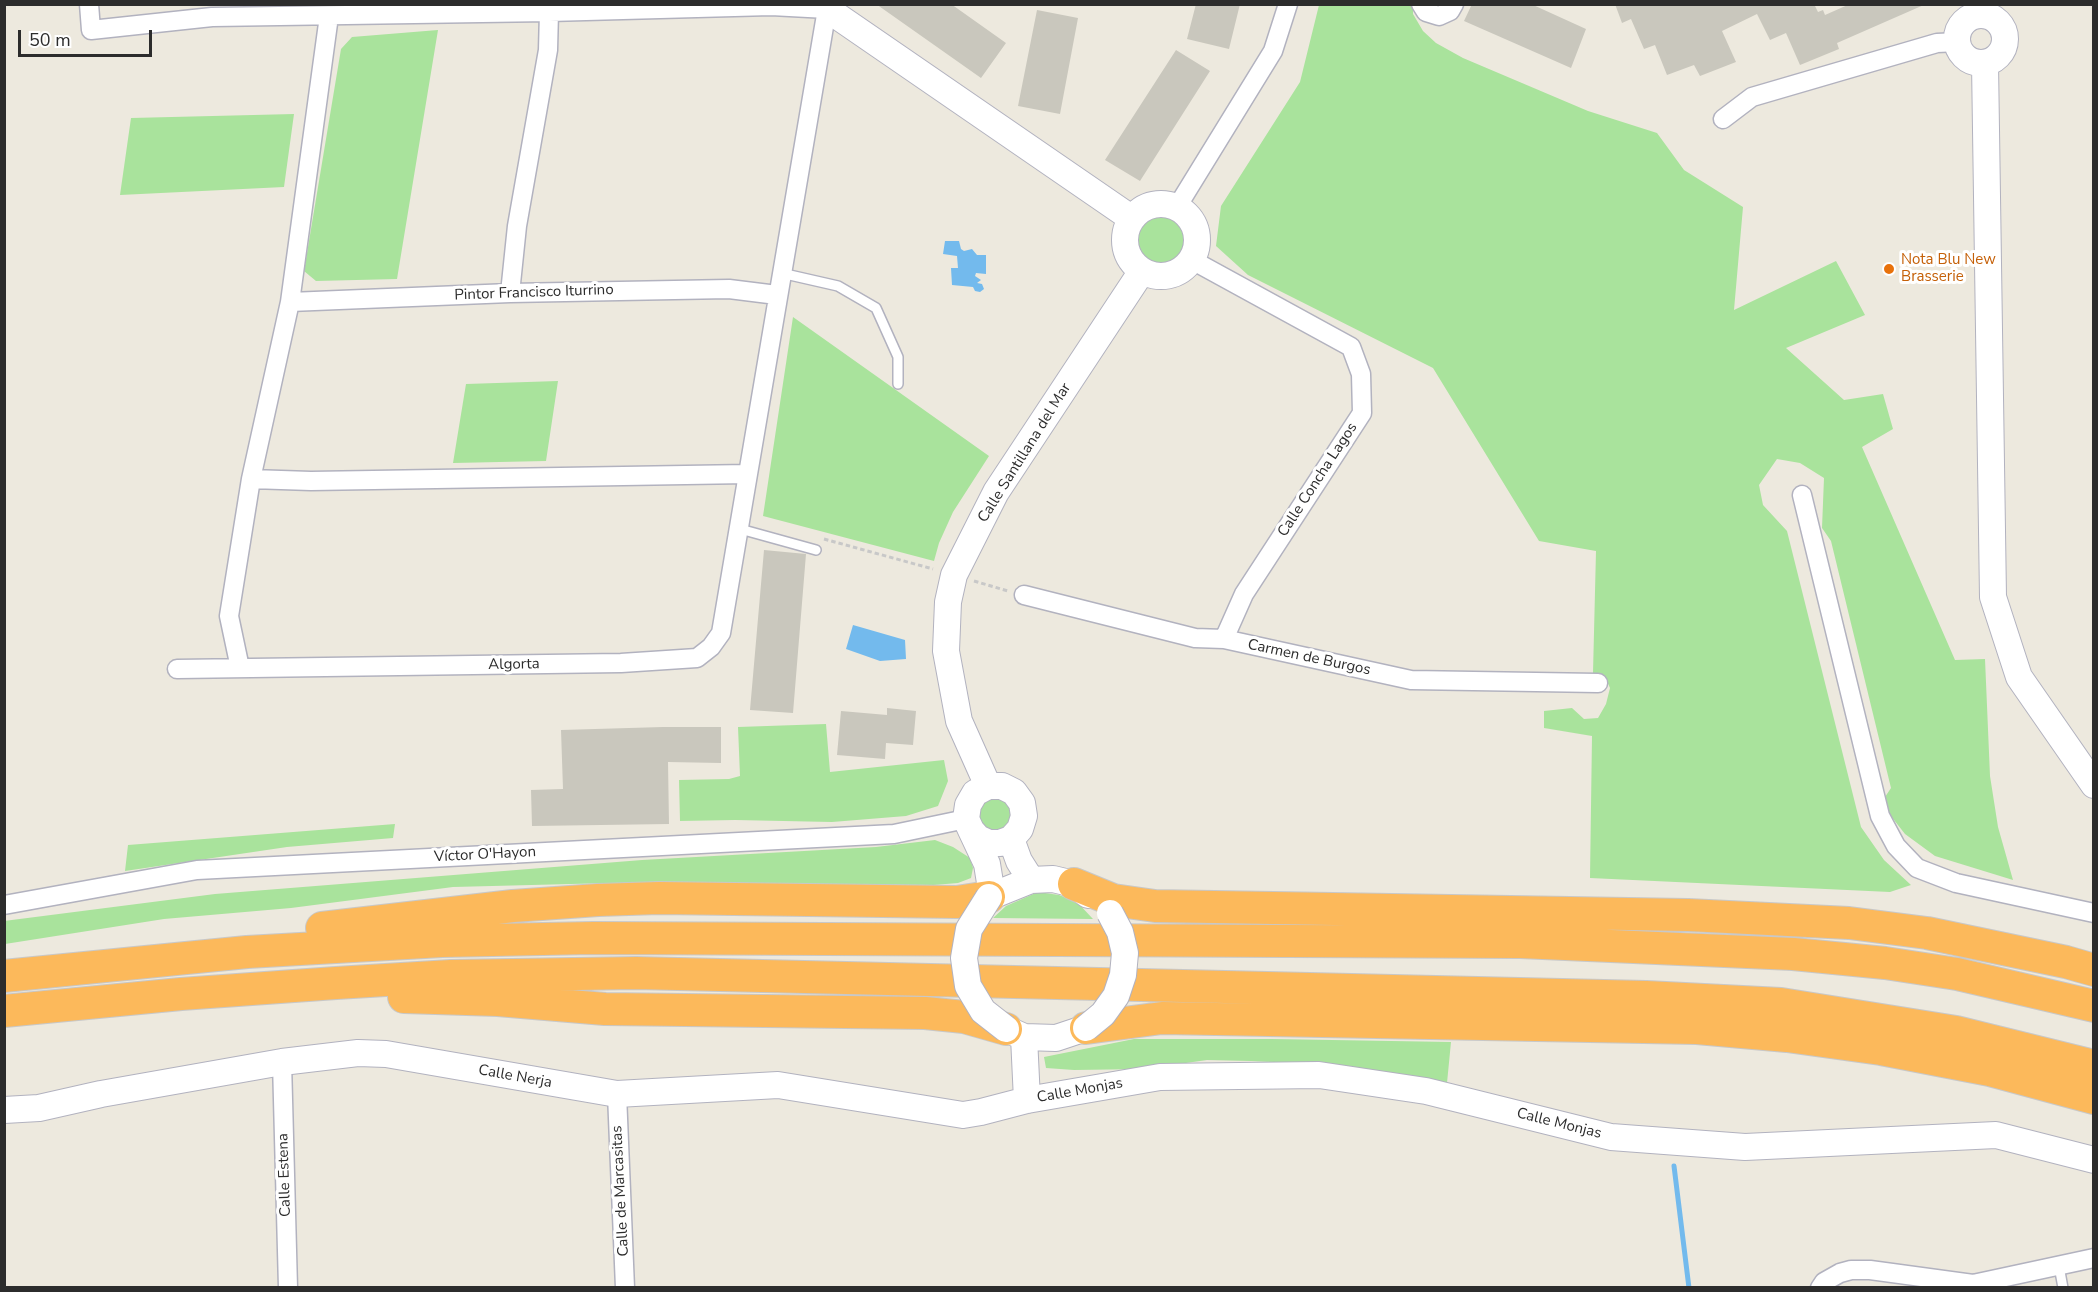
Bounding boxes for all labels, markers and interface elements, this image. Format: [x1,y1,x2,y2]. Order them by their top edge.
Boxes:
scale bar [21,18,154,56]
text: 50 m [29,28,71,52]
place label: Nota Blu New Brasserie [1901,251,1996,286]
marker: Nota Blu New Brasserie [1882,262,1896,276]
street label: Pintor Francisco Iturrino [454,281,614,305]
street label: Calle Santillana del Mar [975,380,1075,526]
street label: Calle Concha Lagos [1274,420,1362,540]
street label: Carmen de Burgos [1246,636,1372,680]
street label: Algorta [488,656,540,674]
street label: Víctor O'Hayon [434,843,536,867]
street label: Calle Nerja [477,1062,553,1092]
street label: Calle Monjas [1036,1075,1124,1107]
street label: Calle Monjas [1515,1105,1603,1143]
street label: Calle de Marcasitas [609,1125,633,1257]
street label: Calle Estena [275,1133,295,1217]

